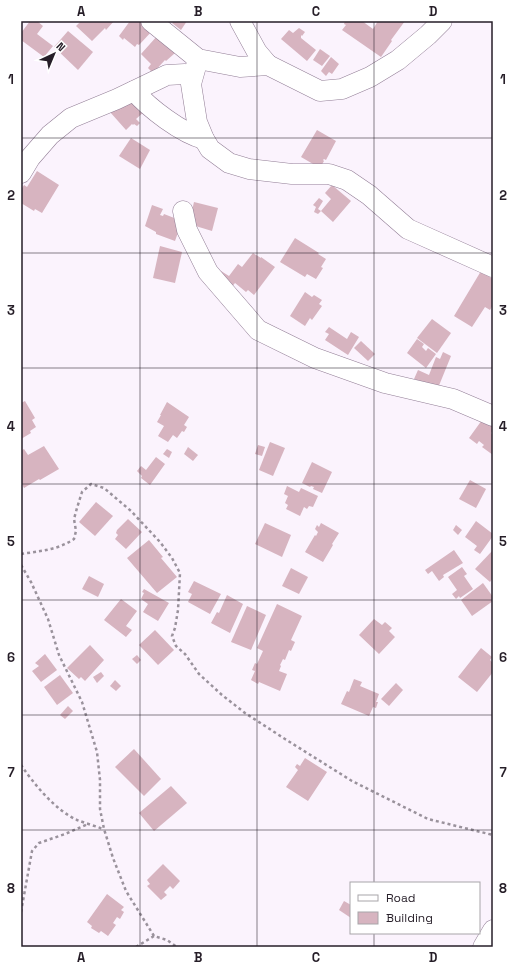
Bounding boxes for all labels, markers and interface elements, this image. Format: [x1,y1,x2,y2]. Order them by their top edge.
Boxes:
text: A [77,3,86,20]
text: B [194,3,203,20]
text: C [312,3,320,20]
text: D [429,3,438,20]
north arrow [34,34,74,74]
text: N [53,39,68,54]
text: 1 [8,71,14,88]
text: 1 [500,71,506,88]
text: 2 [7,187,15,204]
text: 2 [499,187,507,204]
text: 3 [7,302,15,319]
text: 3 [499,302,507,319]
text: 4 [7,418,15,435]
text: 4 [499,418,507,435]
text: 5 [7,533,15,550]
text: 5 [499,533,507,550]
text: 6 [7,649,15,666]
text: 6 [499,649,507,666]
text: 7 [7,764,15,781]
text: 7 [499,764,507,781]
text: 8 [7,880,15,897]
text: 8 [499,880,507,897]
legend [350,882,480,934]
text: Road [386,890,415,906]
text: Building [386,910,433,926]
text: A [77,949,86,966]
text: B [194,949,203,966]
text: C [312,949,320,966]
text: D [429,949,438,966]

